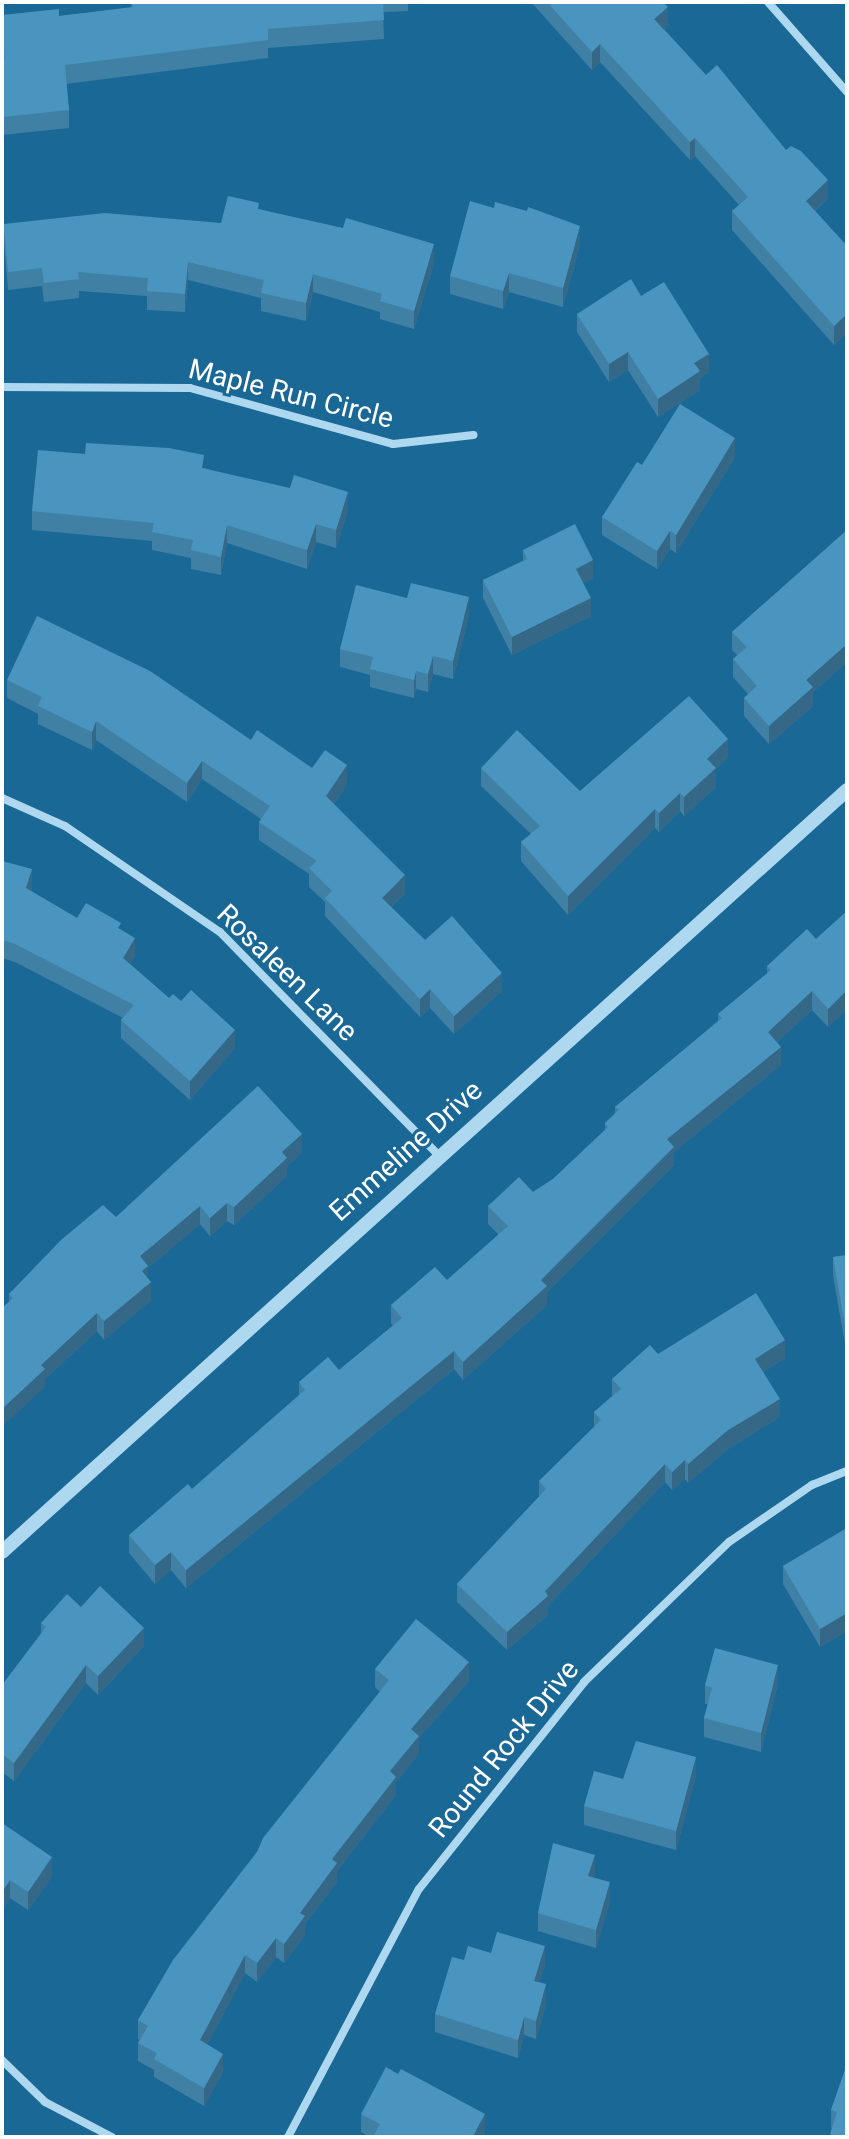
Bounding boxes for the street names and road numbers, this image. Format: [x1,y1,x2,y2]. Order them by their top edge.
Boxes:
street label: Maple Run Circle [185,352,397,436]
street label: Rosaleen Lane [210,898,364,1048]
street label: Emmeline Drive [323,1074,489,1228]
street label: Round Rock Drive [422,1653,586,1845]

